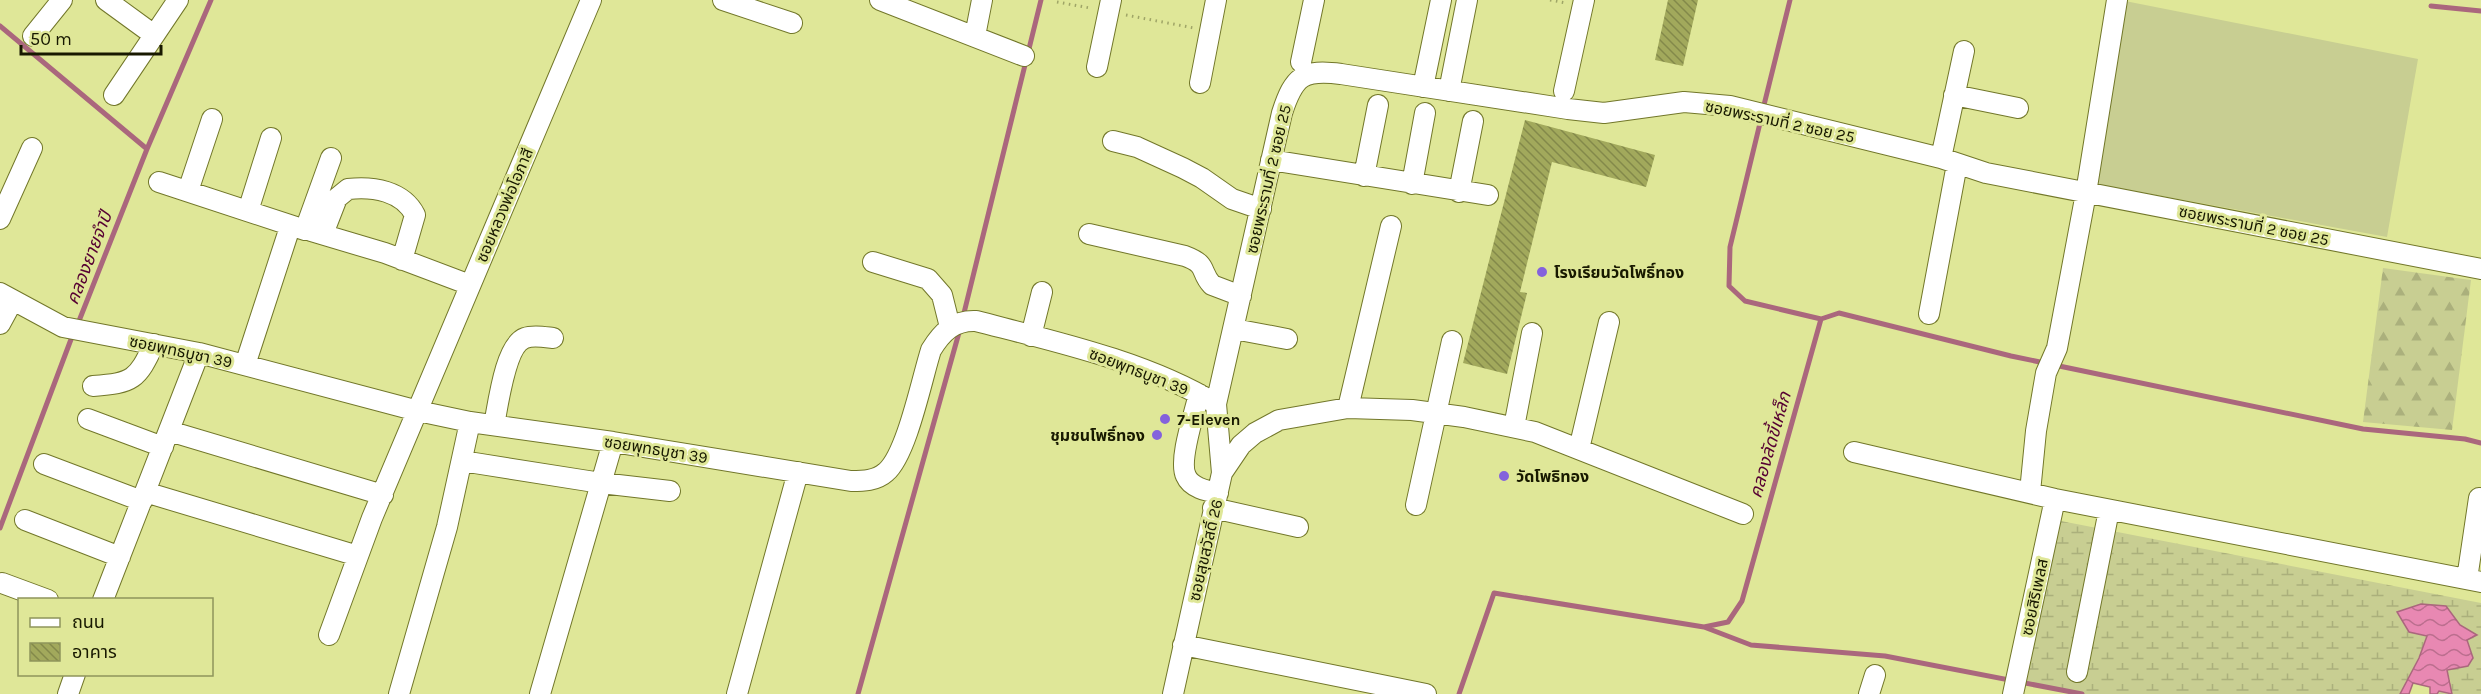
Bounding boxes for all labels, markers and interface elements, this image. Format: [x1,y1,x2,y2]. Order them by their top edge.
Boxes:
scale bar [21,18,160,56]
text: 50 m [30,28,72,50]
street label: ซอยพระรามที่ 2 ซอย 25 [1703,94,1857,147]
street label: ซอยพระรามที่ 2 ซอย 25 [1240,102,1295,255]
street label: ซอยหลวงพ่อโอภาสี [472,145,537,265]
street label: ซอยพระรามที่ 2 ซอย 25 [2177,200,2331,249]
water label: คลองยายจำปี [61,206,118,308]
place label: โรงเรียนวัดโพธิ์ทอง [1554,262,1684,282]
marker: โรงเรียนวัดโพธิ์ทอง [1535,265,1549,279]
street label: ซอยพุทธบูชา 39 [128,331,234,372]
street label: ซอยพุทธบูชา 39 [1087,344,1191,399]
water label: คลองลัดขี้เหล็ก [1742,388,1796,501]
place label: 7-Eleven [1177,410,1240,429]
marker: 7-Eleven [1158,412,1172,426]
place label: ชุมชนโพธิ์ทอง [1050,425,1145,445]
marker: ชุมชนโพธิ์ทอง [1150,428,1164,442]
street label: ซอยพุทธบูชา 39 [603,432,709,467]
place label: วัดโพธิทอง [1516,467,1589,486]
marker: วัดโพธิทอง [1497,469,1511,483]
street label: ซอยสุขสวัสดิ์ 26 [1185,497,1226,603]
street label: ซอยสิริเพลส [2017,557,2052,637]
legend [18,598,213,676]
text: ถนน [72,611,105,633]
text: อาคาร [72,641,117,663]

